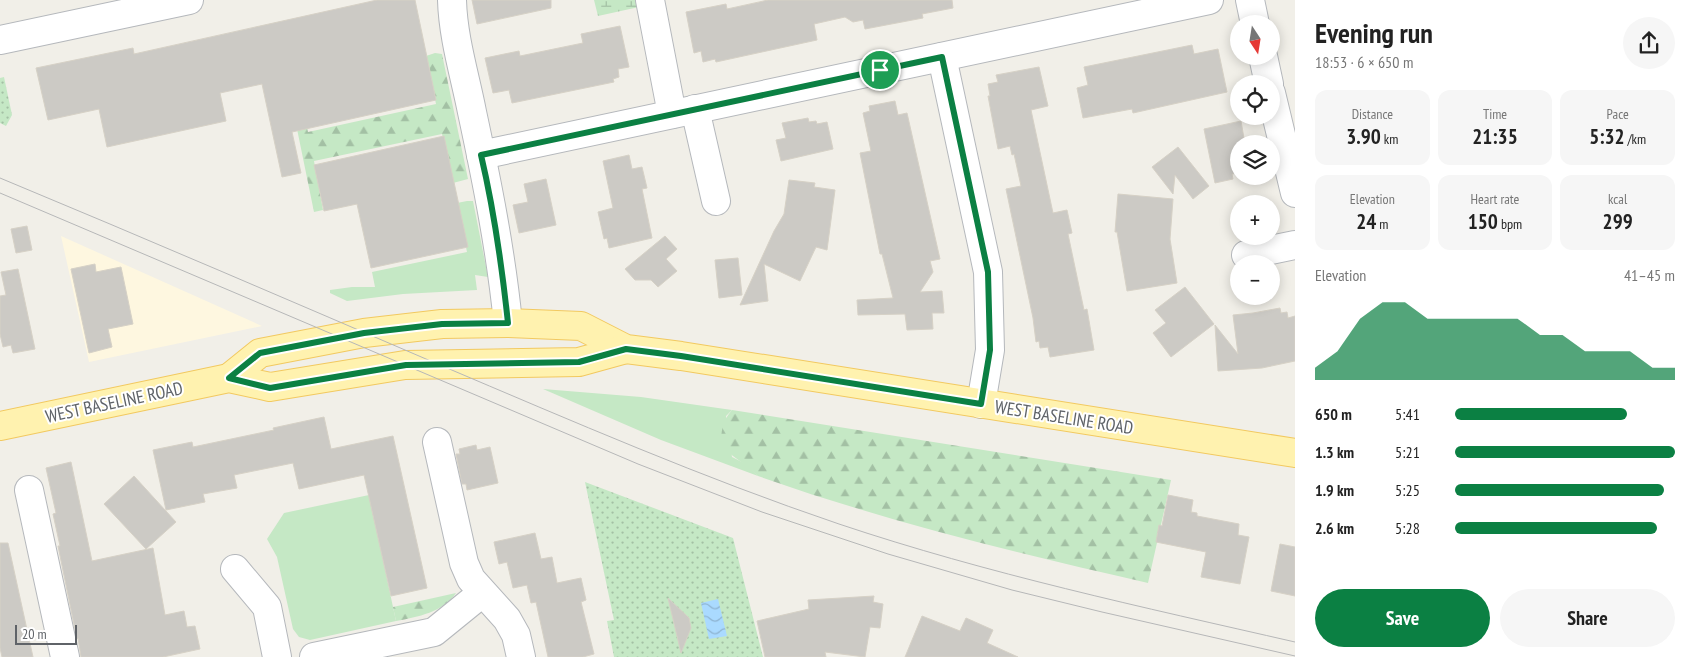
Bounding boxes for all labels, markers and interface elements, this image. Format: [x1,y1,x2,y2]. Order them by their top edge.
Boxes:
text: Evening run [1315,14,1433,51]
north arrow [1230,15,1280,65]
map controls [1230,15,1280,305]
button: share [1623,17,1675,69]
pin [859,49,901,91]
text: 18:53 · 6 × 650 m [1315,52,1413,72]
icon: arrive [866,56,894,84]
button: locate [1230,75,1280,125]
text: Distance [1352,105,1393,123]
text: Time [1483,105,1507,123]
text: Pace [1607,105,1629,123]
text: 3.90 [1346,123,1381,150]
text: 21:35 [1472,123,1518,150]
text: 5:32 [1589,123,1625,150]
text: km [1381,130,1398,148]
text: /km [1625,130,1646,148]
button: layers [1230,135,1280,185]
text: Elevation [1350,190,1395,208]
text: Heart rate [1471,190,1519,208]
text: kcal [1608,190,1627,208]
button: + [1230,195,1280,245]
text: 24 [1356,208,1376,235]
text: 150 [1468,208,1498,235]
text: 299 [1603,208,1633,235]
text: m [1376,215,1388,233]
text: bpm [1498,215,1522,233]
button: − [1230,255,1280,305]
text: Elevation [1315,265,1366,285]
text: 41–45 m [1624,265,1675,285]
street label: WEST BASELINE ROAD [43,376,185,428]
street label: WEST BASELINE ROAD [993,395,1135,439]
text: 650 m [1315,404,1352,424]
text: 5:41 [1395,404,1420,424]
text: 1.3 km [1315,442,1354,462]
text: 5:21 [1395,442,1420,462]
text: 1.9 km [1315,480,1354,500]
text: 5:25 [1395,480,1420,500]
text: 2.6 km [1315,518,1354,538]
text: 5:28 [1395,518,1420,538]
button: Save [1315,589,1490,647]
button: Share [1500,589,1675,647]
scale bar [15,622,78,645]
text: 20 m [22,625,47,643]

